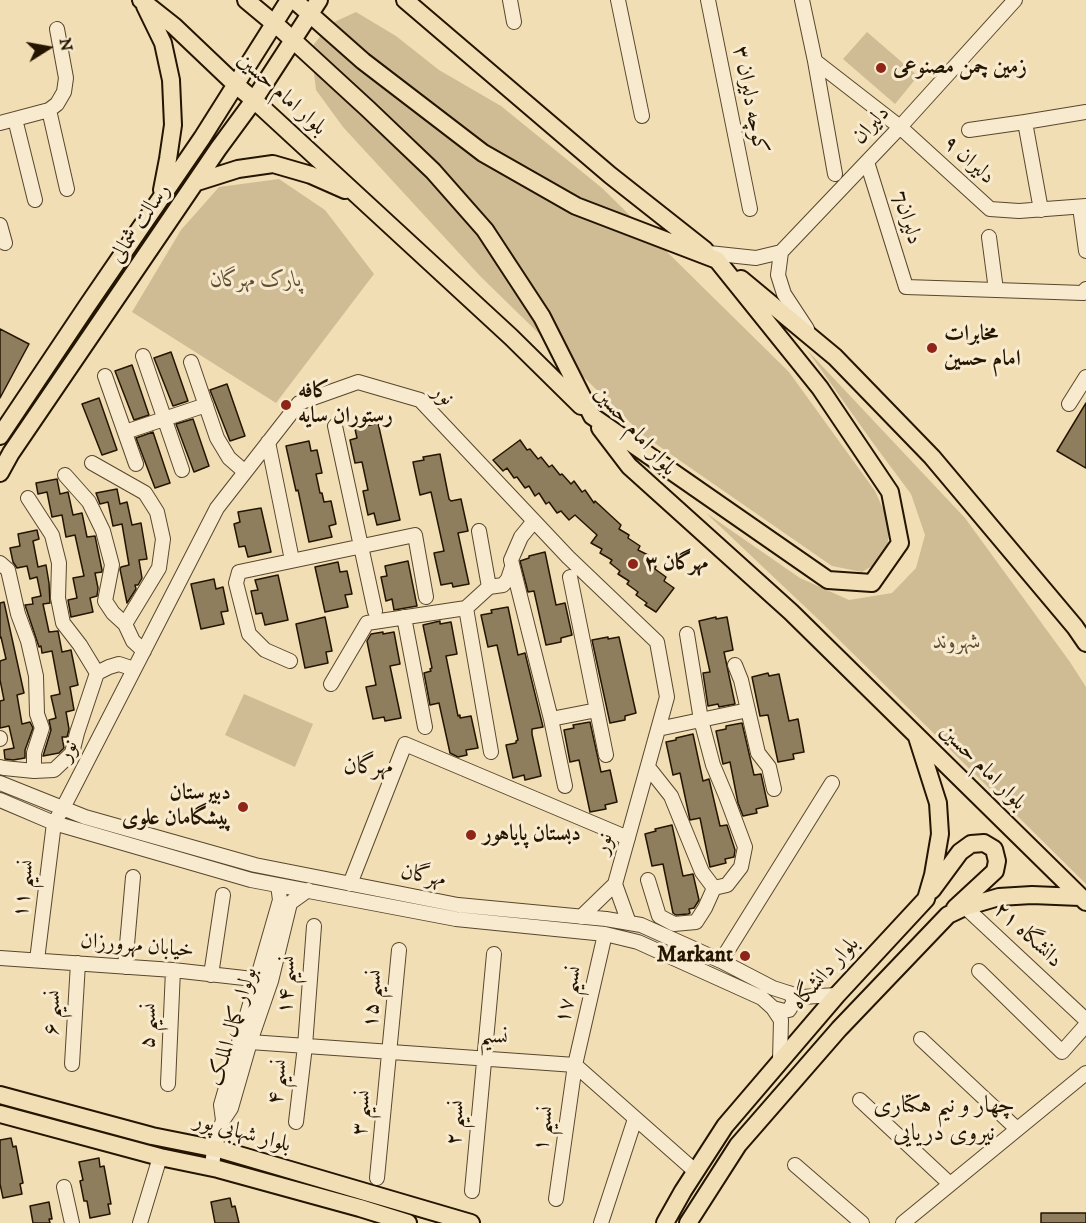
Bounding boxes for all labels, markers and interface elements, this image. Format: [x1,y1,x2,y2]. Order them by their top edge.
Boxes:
north arrow [18,18,78,78]
text: N [55,36,77,53]
street label: کوچه دلیران ۳ [726,44,772,156]
street label: بلوار امام حسین [231,48,331,142]
place label: زمین چمن مصنوعی [893,55,1027,81]
marker: زمین چمن مصنوعی [874,61,888,75]
street label: دلیران [848,101,896,151]
street label: دلیران ۹ [937,131,999,191]
street label: رسالت شمالی [105,179,177,269]
street label: دلیران7 [885,188,927,248]
park label: پارک مهرگان [210,268,302,294]
place label: مخابرات امام حسین [944,322,1021,374]
marker: مخابرات امام حسین [925,341,939,355]
place label: کافه رستوران سایه [298,379,393,430]
street label: نور [426,379,458,413]
street label: بلوار امام حسین [587,382,681,482]
marker: کافه رستوران سایه [279,398,293,412]
place label: مهرگان ۳ [645,551,708,577]
marker: مهرگان ۳ [626,557,640,571]
park label: شهروند [933,630,981,656]
street label: بلوار امام حسین [933,719,1031,817]
street label: نور [53,736,85,766]
district label: مهرگان [343,754,393,782]
place label: دبیرستان پیشگامان علوی [122,781,231,832]
marker: دبیرستان پیشگامان علوی [236,800,250,814]
place label: دبستان پایاهور [483,822,581,848]
marker: دبستان پایاهور [464,828,478,842]
street label: نور [590,831,620,857]
street label: نسیم ۱۱ [8,858,42,920]
street label: مهرگان [398,860,448,894]
street label: دانشگاه ۲۱ [987,897,1067,975]
street label: خیابان مهرورزان [79,929,195,965]
street label: بلوار دانشگاه [786,932,866,1016]
place label: Markant [657,943,733,969]
marker: Markant [738,949,752,963]
street label: نسیم ۱۴ [273,955,303,1015]
street label: بولوار کمال الملک [203,964,265,1090]
street label: نسیم ۱۷ [551,964,589,1026]
street label: نسیم ۱۵ [358,969,390,1029]
street label: نسیم ۶ [40,990,68,1036]
street label: نسیم ۵ [136,1003,164,1049]
street label: نسیم [479,1024,509,1052]
street label: نسیم ۴ [263,1058,295,1106]
street label: نسیم ۳ [347,1089,379,1137]
district label: چهار و نیم هکتاری نیروی دریایی [873,1093,1015,1149]
street label: نسیم ۲ [442,1099,472,1147]
street label: نسیم ۱ [529,1105,561,1153]
street label: بلوار شهابی پور [191,1108,293,1160]

